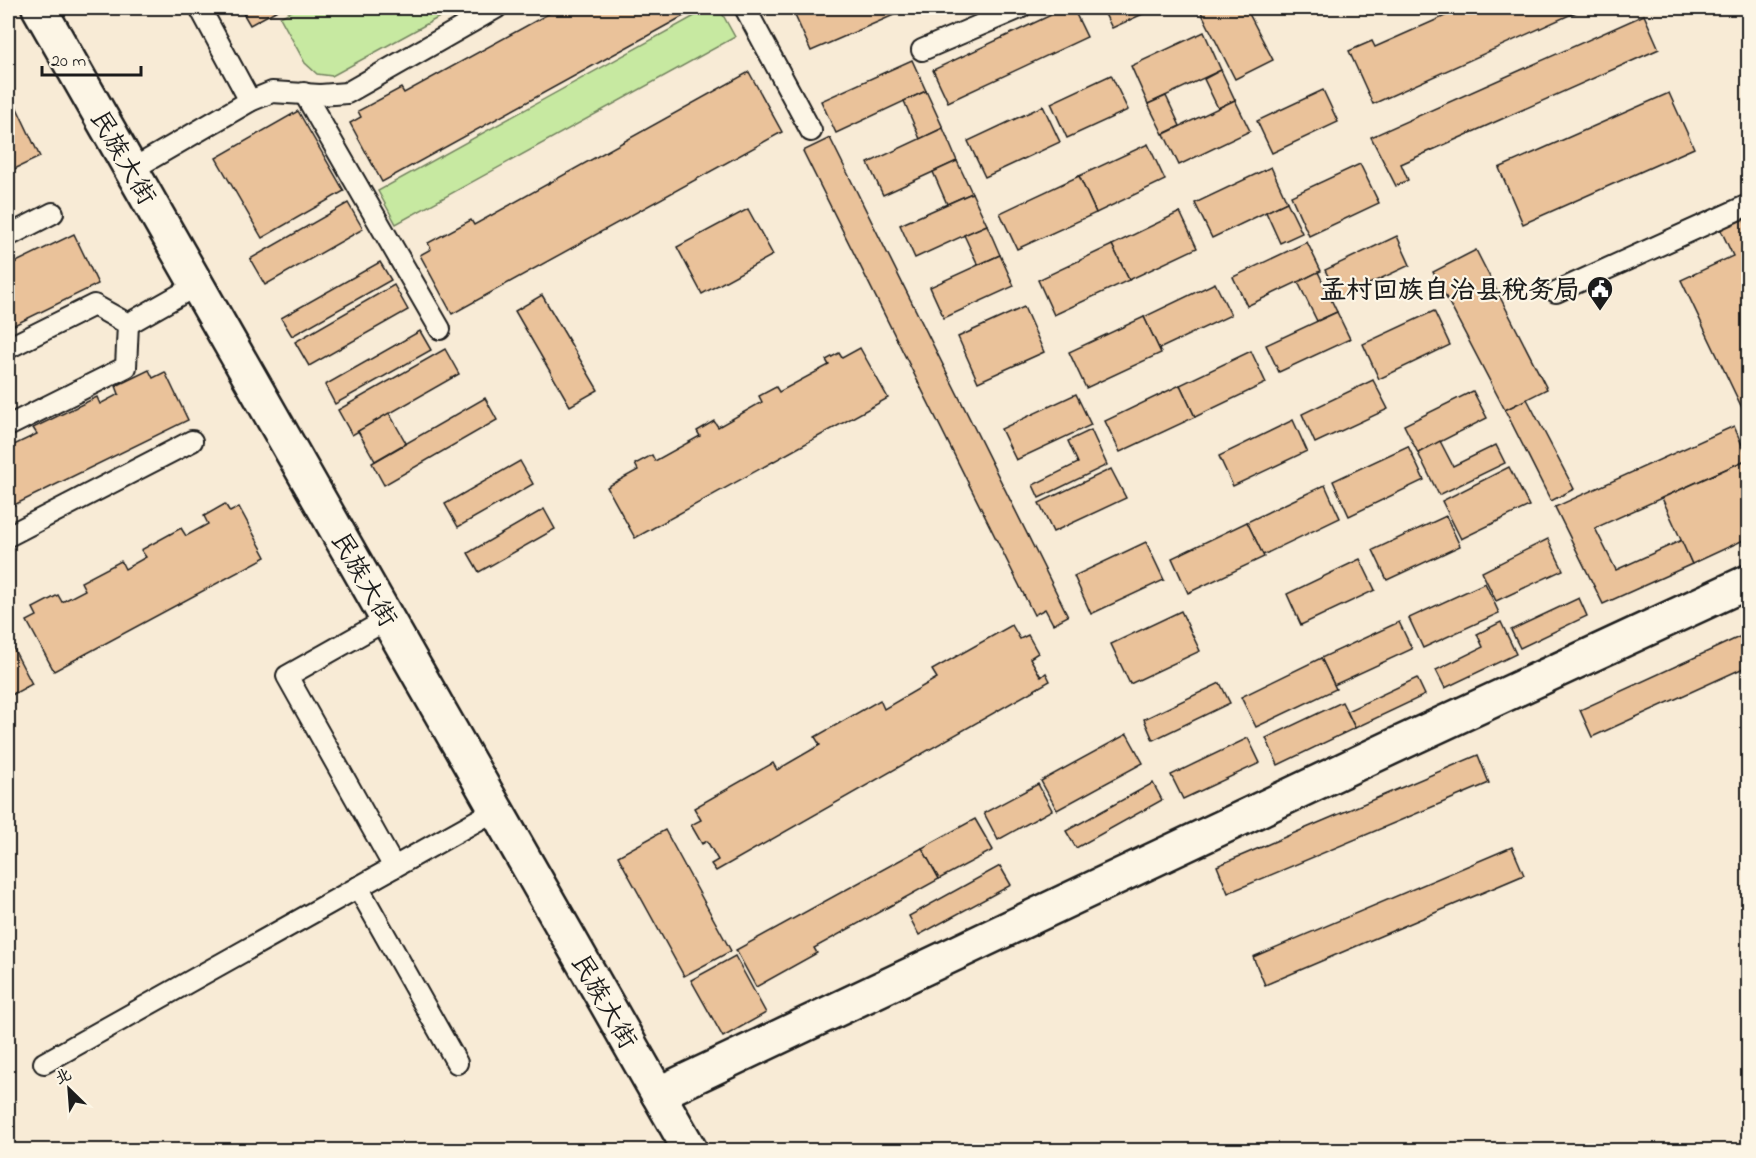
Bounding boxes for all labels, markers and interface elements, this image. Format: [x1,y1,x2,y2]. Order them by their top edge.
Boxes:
scale bar [42,39,141,77]
text: 20 m [51,49,86,75]
street label: 民族大街 [79,104,164,213]
place label: 孟村回族自治县税务局 [1320,273,1580,311]
public building icon: 孟村回族自治县税务局 [1585,274,1615,312]
street label: 民族大街 [320,526,405,635]
street label: 民族大街 [560,948,645,1057]
north arrow [39,1059,99,1119]
text: 北 [51,1063,76,1091]

